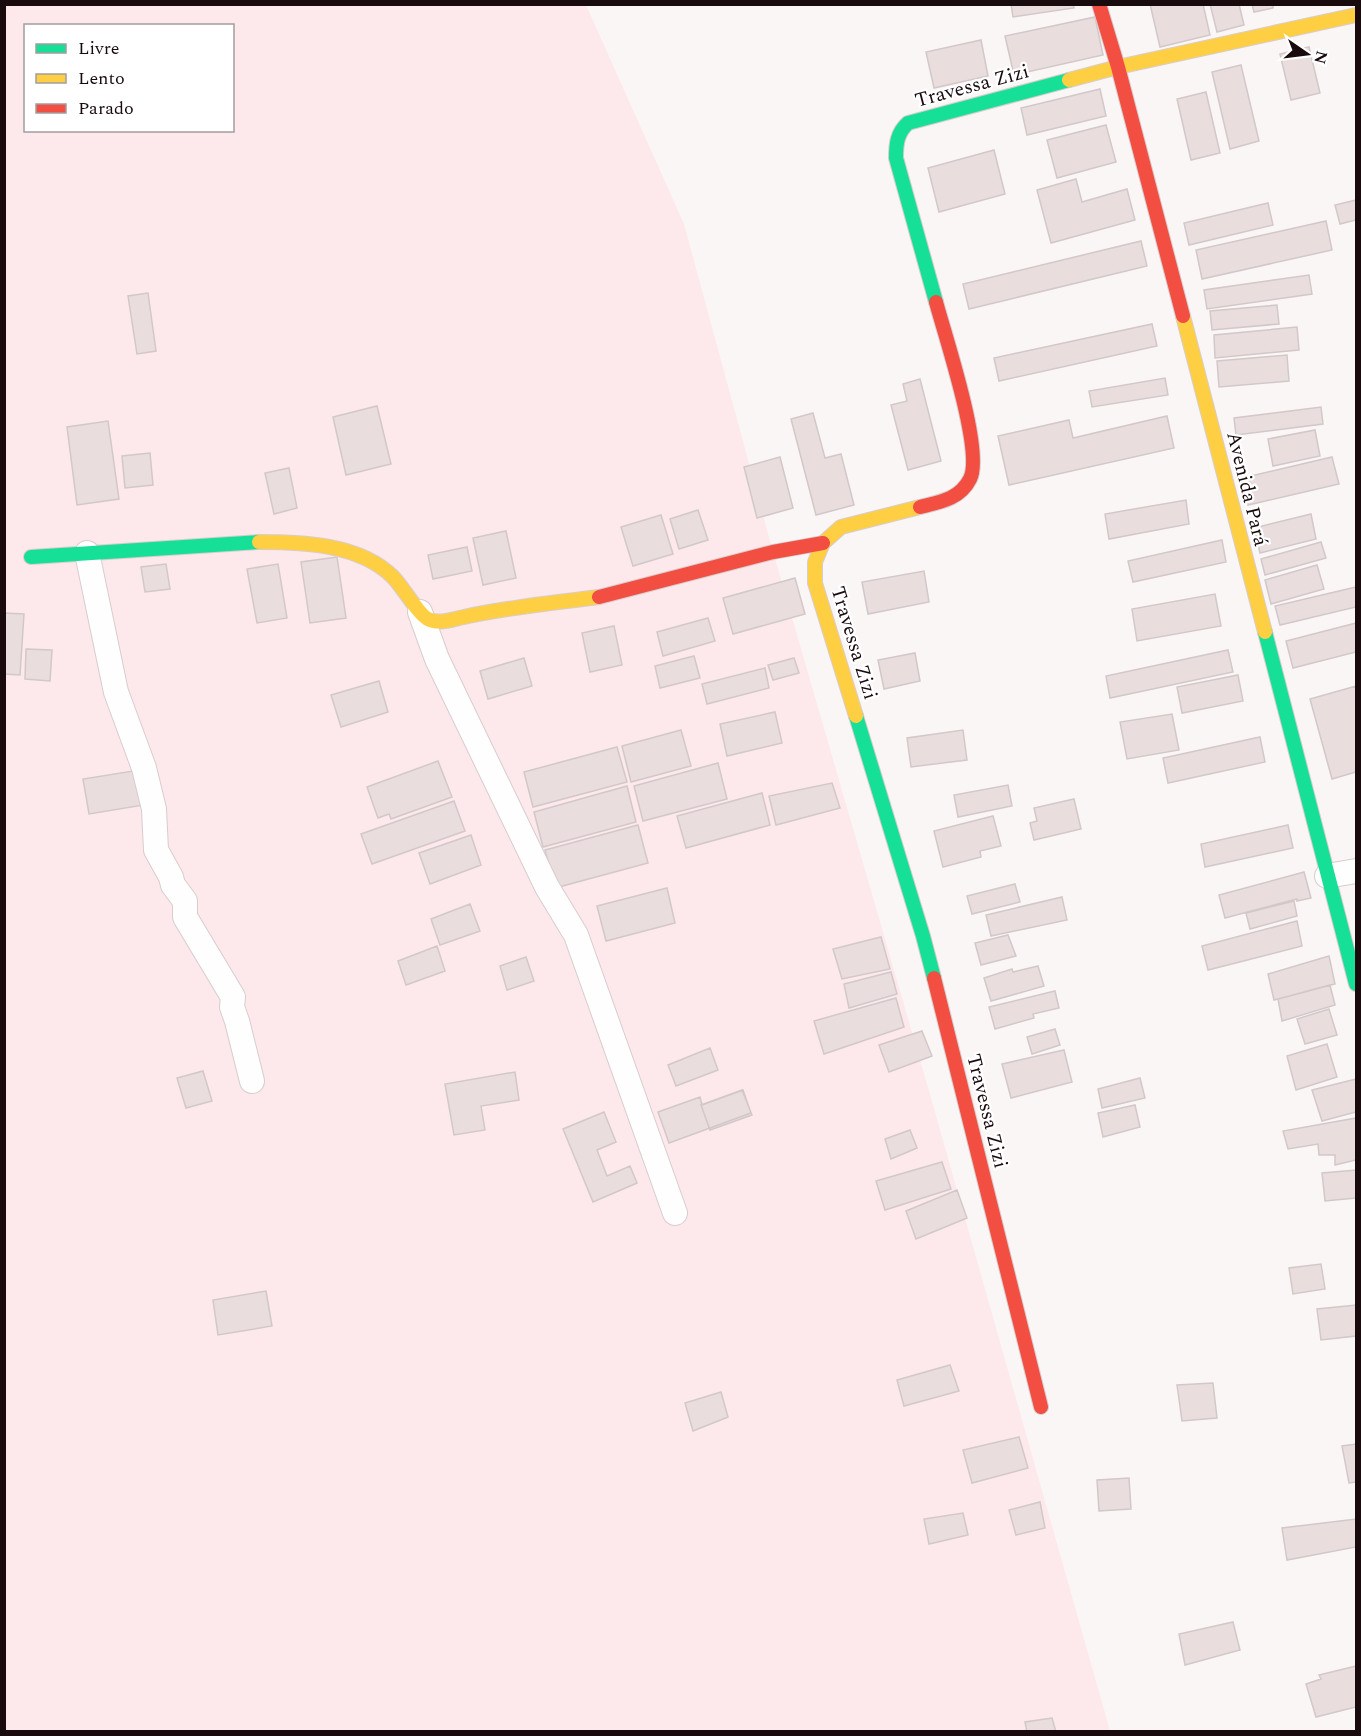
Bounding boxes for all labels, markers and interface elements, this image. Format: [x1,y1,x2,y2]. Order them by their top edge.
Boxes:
legend [24,24,234,132]
north arrow [1277,24,1337,84]
text: Livre [78,35,120,62]
text: N [1307,48,1334,67]
street label: Travessa Zizi [912,56,1032,116]
text: Lento [78,65,125,92]
text: Parado [78,95,134,122]
street label: Avenida Pará [1218,428,1276,550]
street label: Travessa Zizi [823,583,885,703]
street label: Travessa Zizi [958,1051,1016,1171]

